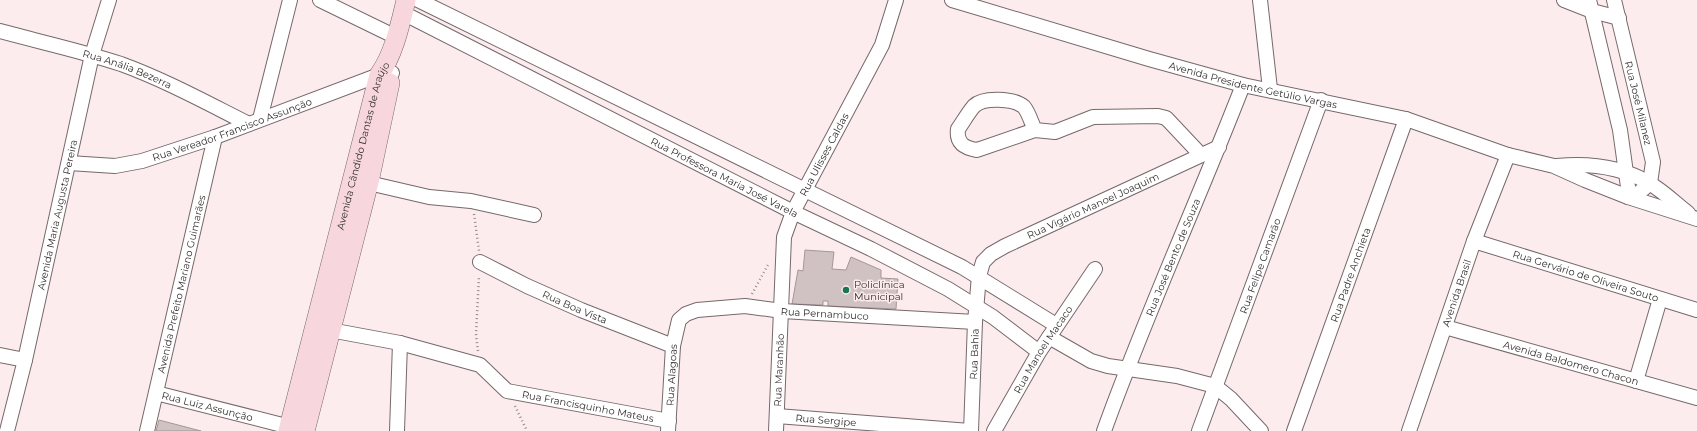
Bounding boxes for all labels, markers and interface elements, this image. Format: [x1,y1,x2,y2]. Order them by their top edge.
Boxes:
street label: Rua Anália Bezerra [81,46,174,91]
street label: Avenida Presidente Getúlio Vargas [1168,58,1338,111]
street label: Avenida Cândido Dantas de Araújo [333,59,392,231]
street label: Rua José Milanez [1622,60,1655,146]
street label: Rua Vereador Francisco Assunção [150,95,314,164]
street label: Rua Ulisses Caldas [796,110,851,198]
street label: Rua Professora Maria José Varela [649,134,800,220]
street label: Avenida Maria Augusta Pereira [34,138,80,291]
street label: Rua Vigário Manoel Joaquim [1025,169,1161,242]
street label: Avenida Prefeito Mariano Guimarães [154,193,208,374]
street label: Rua José Bento de Souza [1143,196,1203,318]
street label: Rua Felipe Camarão [1236,216,1283,315]
street label: Rua Padre Anchieta [1327,226,1373,324]
street label: Rua Gervário de Oliveira Souto [1511,247,1660,304]
street label: Avenida Brasil [1439,257,1474,328]
place label: Policlínica Municipal [854,278,905,303]
marker: Policlínica Municipal [841,285,851,295]
street label: Rua Boa Vista [541,287,609,326]
street label: Rua Manoel Macaco [1010,303,1075,396]
street label: Rua Pernambuco [780,304,869,322]
street label: Rua Bahia [966,328,981,380]
street label: Rua Maranhão [771,333,787,407]
street label: Avenida Baldomero Chacon [1502,337,1640,388]
street label: Rua Alagoas [663,344,680,407]
street label: Rua Francisquinho Mateus [521,387,655,425]
street label: Rua Luiz Assunção [160,388,254,424]
street label: Rua Sergipe [795,411,857,429]

